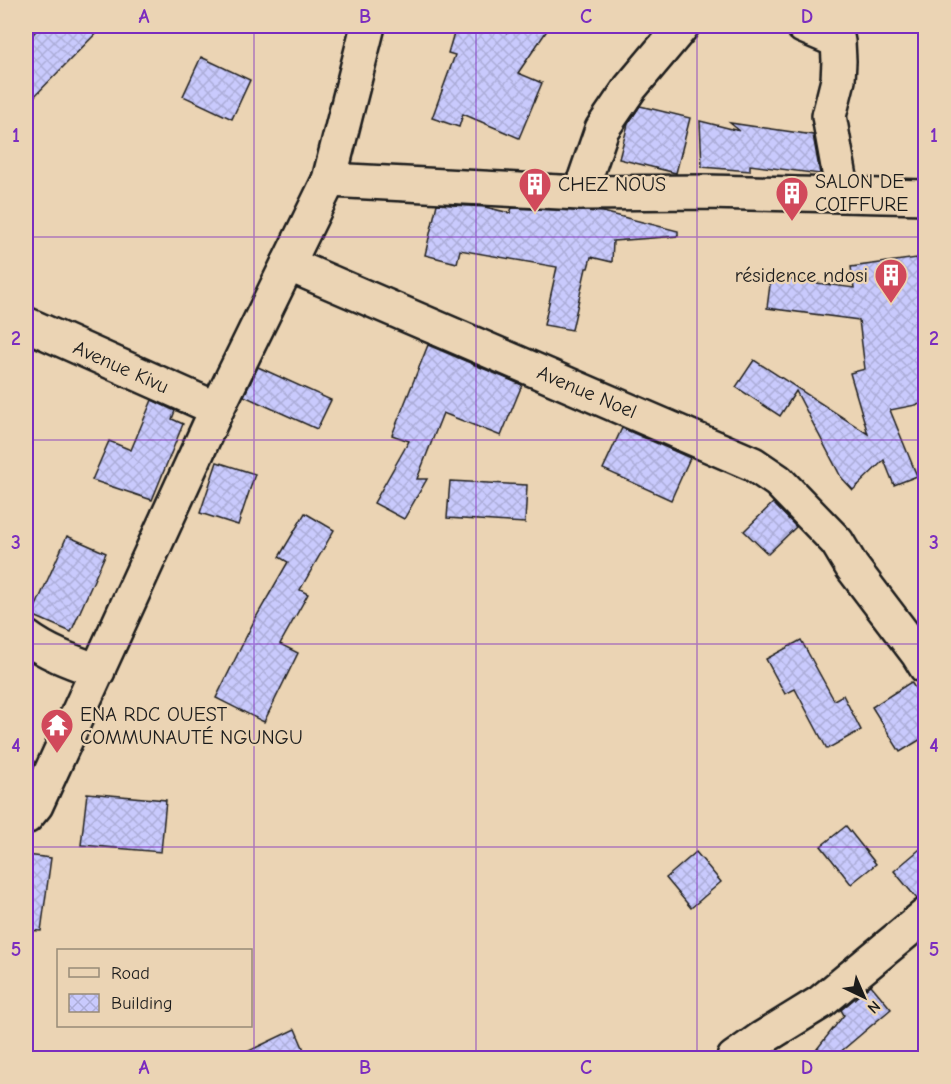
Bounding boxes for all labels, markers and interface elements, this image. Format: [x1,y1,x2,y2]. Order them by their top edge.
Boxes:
text: A [138,5,150,28]
text: B [359,5,371,28]
text: C [580,5,592,28]
text: D [801,5,813,28]
text: 1 [12,124,20,147]
text: 1 [930,124,938,147]
building icon: CHEZ NOUS [517,166,553,213]
place label: SALON DE COIFFURE [815,170,908,216]
place label: CHEZ NOUS [558,173,666,196]
building icon: SALON DE COIFFURE [774,175,810,222]
building icon: résidence ndosi [873,257,909,304]
place label: résidence ndosi [735,264,868,287]
text: 2 [11,327,21,350]
text: 2 [929,327,939,350]
street label: Avenue Kivu [70,336,172,398]
street label: Avenue Noel [534,361,640,423]
text: 3 [11,531,21,554]
text: 3 [929,531,939,554]
place label: ENA RDC OUEST COMMUNAUTÉ NGUNGU [80,703,303,749]
temple icon: ENA RDC OUEST COMMUNAUTÉ NGUNGU [39,707,75,754]
text: 4 [11,734,21,757]
text: 4 [929,734,939,757]
text: 5 [11,938,21,961]
text: 5 [929,938,939,961]
legend [57,949,252,1027]
text: Road [111,963,150,984]
north arrow [834,967,894,1027]
text: Building [111,993,173,1014]
text: N [864,997,884,1017]
text: A [138,1056,150,1079]
text: B [359,1056,371,1079]
text: C [580,1056,592,1079]
text: D [801,1056,813,1079]

